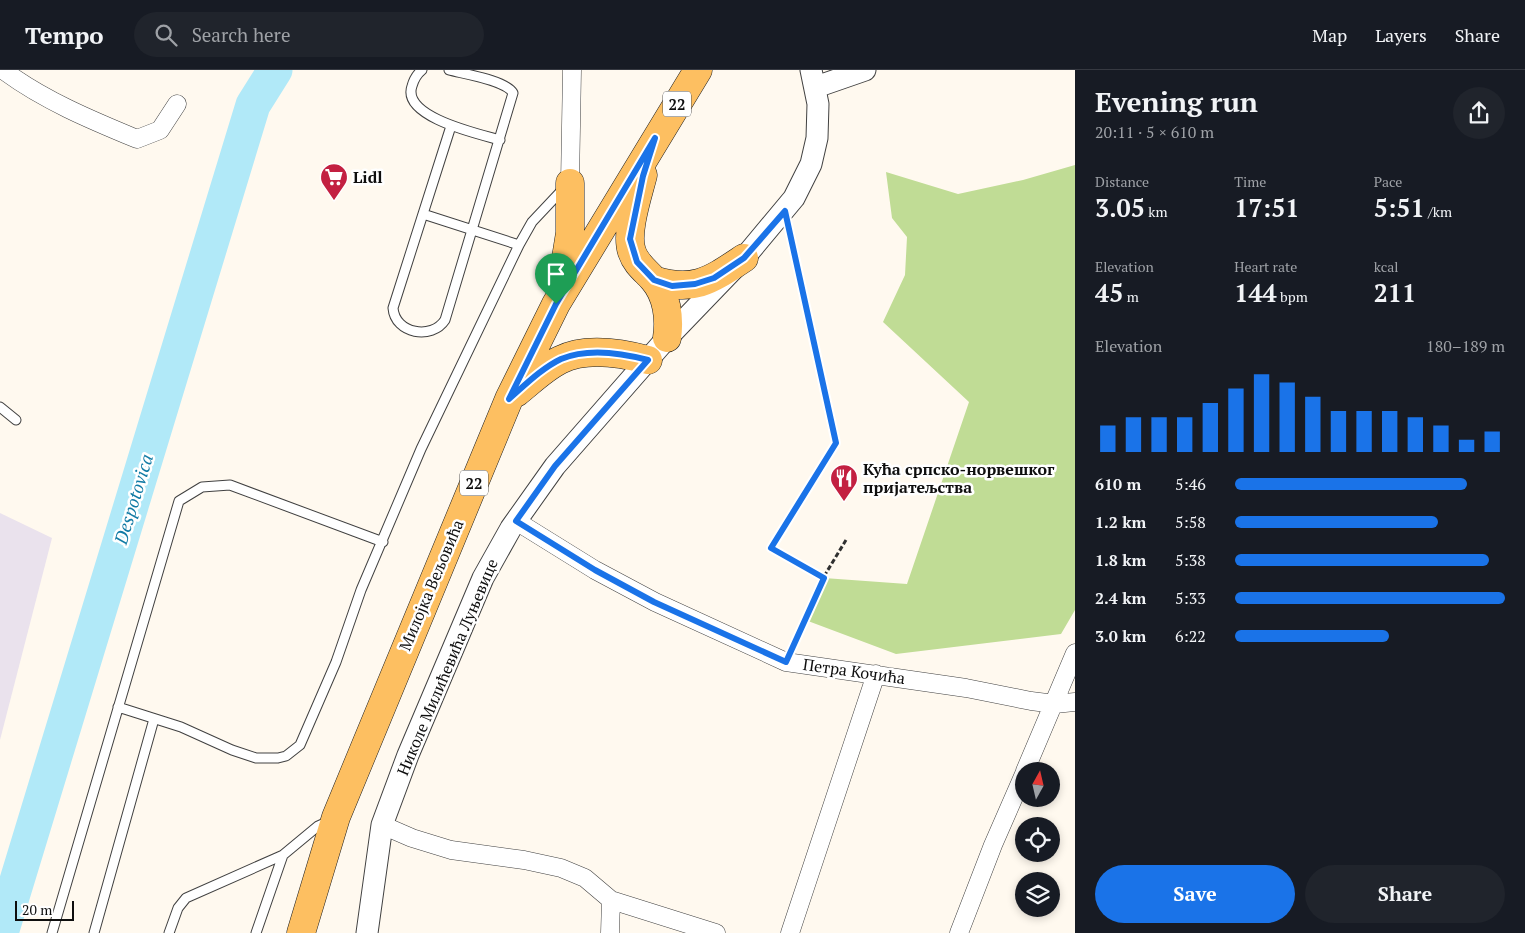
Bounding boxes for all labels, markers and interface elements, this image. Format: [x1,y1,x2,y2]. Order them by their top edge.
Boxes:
search box [134,12,484,57]
text: Tempo [25,19,104,51]
icon: search [152,21,180,49]
text: Search here [192,22,290,47]
text: Map [1312,23,1347,47]
text: Layers [1375,23,1427,47]
text: Share [1455,23,1500,47]
text: Evening run [1095,83,1258,120]
button: share [1453,87,1505,139]
road number: 22 [663,92,691,116]
text: 20:11 · 5 × 610 m [1095,121,1214,143]
supermarket icon: Lidl [319,162,349,201]
place label: Lidl [353,166,383,188]
text: Distance [1095,172,1149,191]
text: Time [1234,172,1266,191]
text: Pace [1374,172,1402,191]
text: 3.05 [1095,191,1145,224]
text: 17:51 [1234,191,1299,224]
text: 5:51 [1374,191,1425,224]
text: km [1145,202,1168,221]
text: /km [1425,202,1452,221]
pin [535,253,577,304]
text: Elevation [1095,257,1154,276]
text: Heart rate [1234,257,1297,276]
text: kcal [1374,257,1399,276]
icon: arrive [542,260,570,288]
text: 45 [1095,276,1123,309]
text: 144 [1234,276,1277,309]
text: 211 [1374,276,1416,309]
text: m [1123,287,1139,306]
text: bpm [1277,287,1308,306]
text: Elevation [1095,335,1162,357]
text: 180–189 m [1426,335,1505,357]
water label: Despotovica [108,451,158,548]
place label: Кућа српско-норвешког пријатељства [863,458,1055,498]
restaurant icon: Кућа српско-норвешког пријатељства [829,463,859,502]
road number: 22 [460,470,488,496]
text: 610 m [1095,473,1141,495]
text: 5:46 [1175,473,1206,495]
text: 1.2 km [1095,511,1146,533]
text: 5:58 [1175,511,1206,533]
street label: Милојка Вељовића [393,516,469,654]
text: 1.8 km [1095,549,1146,571]
text: 5:38 [1175,549,1206,571]
street label: Николе Милићевића Луњевице [391,555,503,779]
text: 2.4 km [1095,587,1146,609]
text: 5:33 [1175,587,1206,609]
text: 3.0 km [1095,625,1146,647]
text: 6:22 [1175,625,1206,647]
street label: Петра Кочића [801,653,907,689]
north arrow [1015,762,1060,808]
map controls [1015,762,1060,917]
button: locate [1015,817,1060,862]
button: Save [1095,865,1295,923]
button: Share [1305,865,1505,923]
button: layers [1015,872,1060,917]
scale bar [15,898,74,921]
text: 20 m [22,900,52,919]

